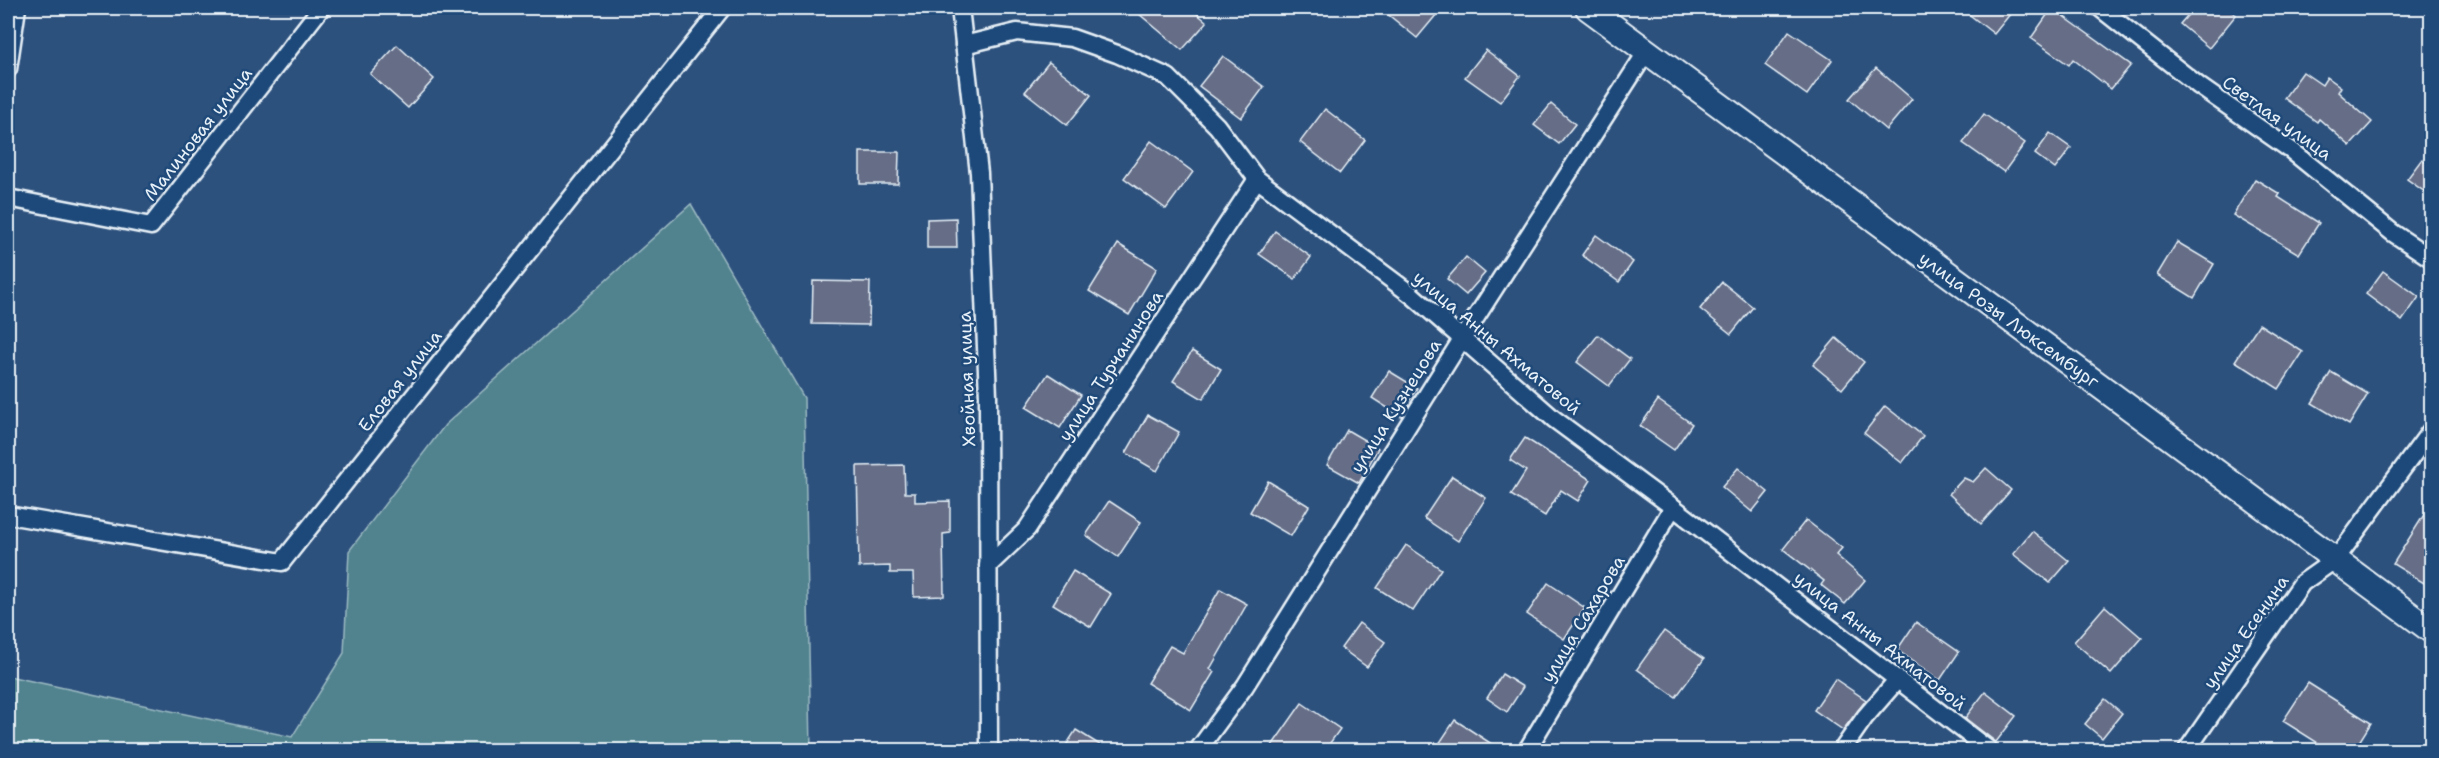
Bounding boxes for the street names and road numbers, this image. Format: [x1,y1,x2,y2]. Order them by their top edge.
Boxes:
street label: Малиновая улица [138,62,258,206]
street label: Светлая улица [2217,70,2337,166]
street label: улица Розы Люксембург [1914,246,2104,394]
street label: улица Анны Ахматовой [1408,266,1586,421]
street label: улица Турчанинова [1053,286,1169,446]
street label: Хвойная улица [953,311,981,447]
street label: Еловая улица [353,325,447,437]
street label: улица Кузнецова [1345,334,1447,478]
street label: улица Сахарова [1535,551,1631,687]
street label: улица Анны Ахматовой [1789,566,1971,716]
street label: улица Есенина [2198,570,2294,694]

